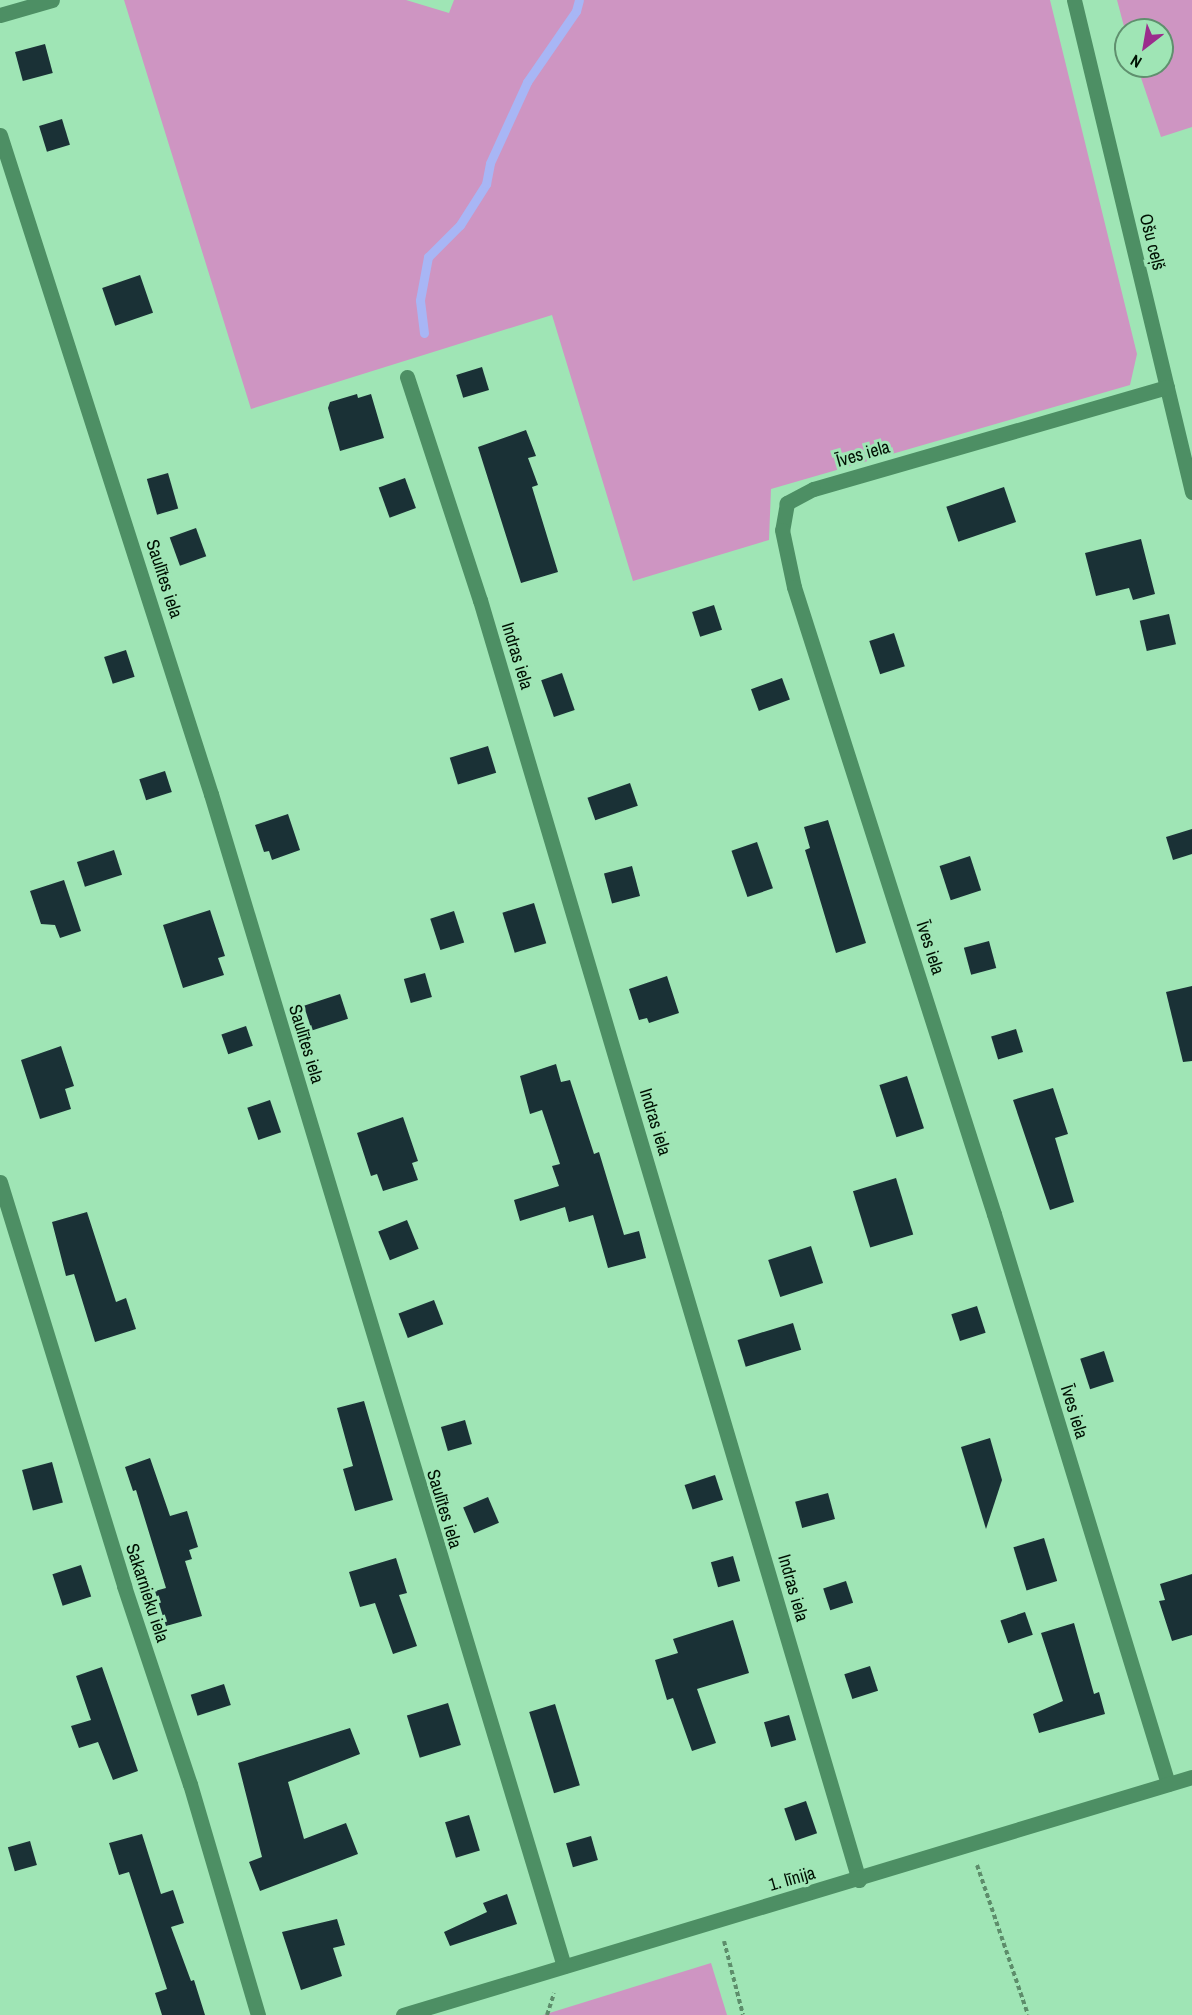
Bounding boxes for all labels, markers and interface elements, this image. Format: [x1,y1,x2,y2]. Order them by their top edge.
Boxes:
north arrow [1114,18,1174,78]
text: N [1126,50,1145,74]
street label: Ošu ceļš [1135,212,1169,272]
street label: Īves iela [834,436,892,472]
street label: Saulītes iela [141,537,187,621]
street label: Indras iela [497,620,537,692]
street label: Īves iela [911,919,949,977]
street label: Saulītes iela [284,1002,328,1086]
street label: Indras iela [635,1086,675,1158]
street label: Īves iela [1056,1383,1092,1441]
street label: Saulītes iela [422,1467,466,1551]
street label: Sakarnieku iela [121,1541,173,1645]
street label: Indras iela [773,1552,813,1624]
street label: 1. līnija [766,1862,818,1896]

